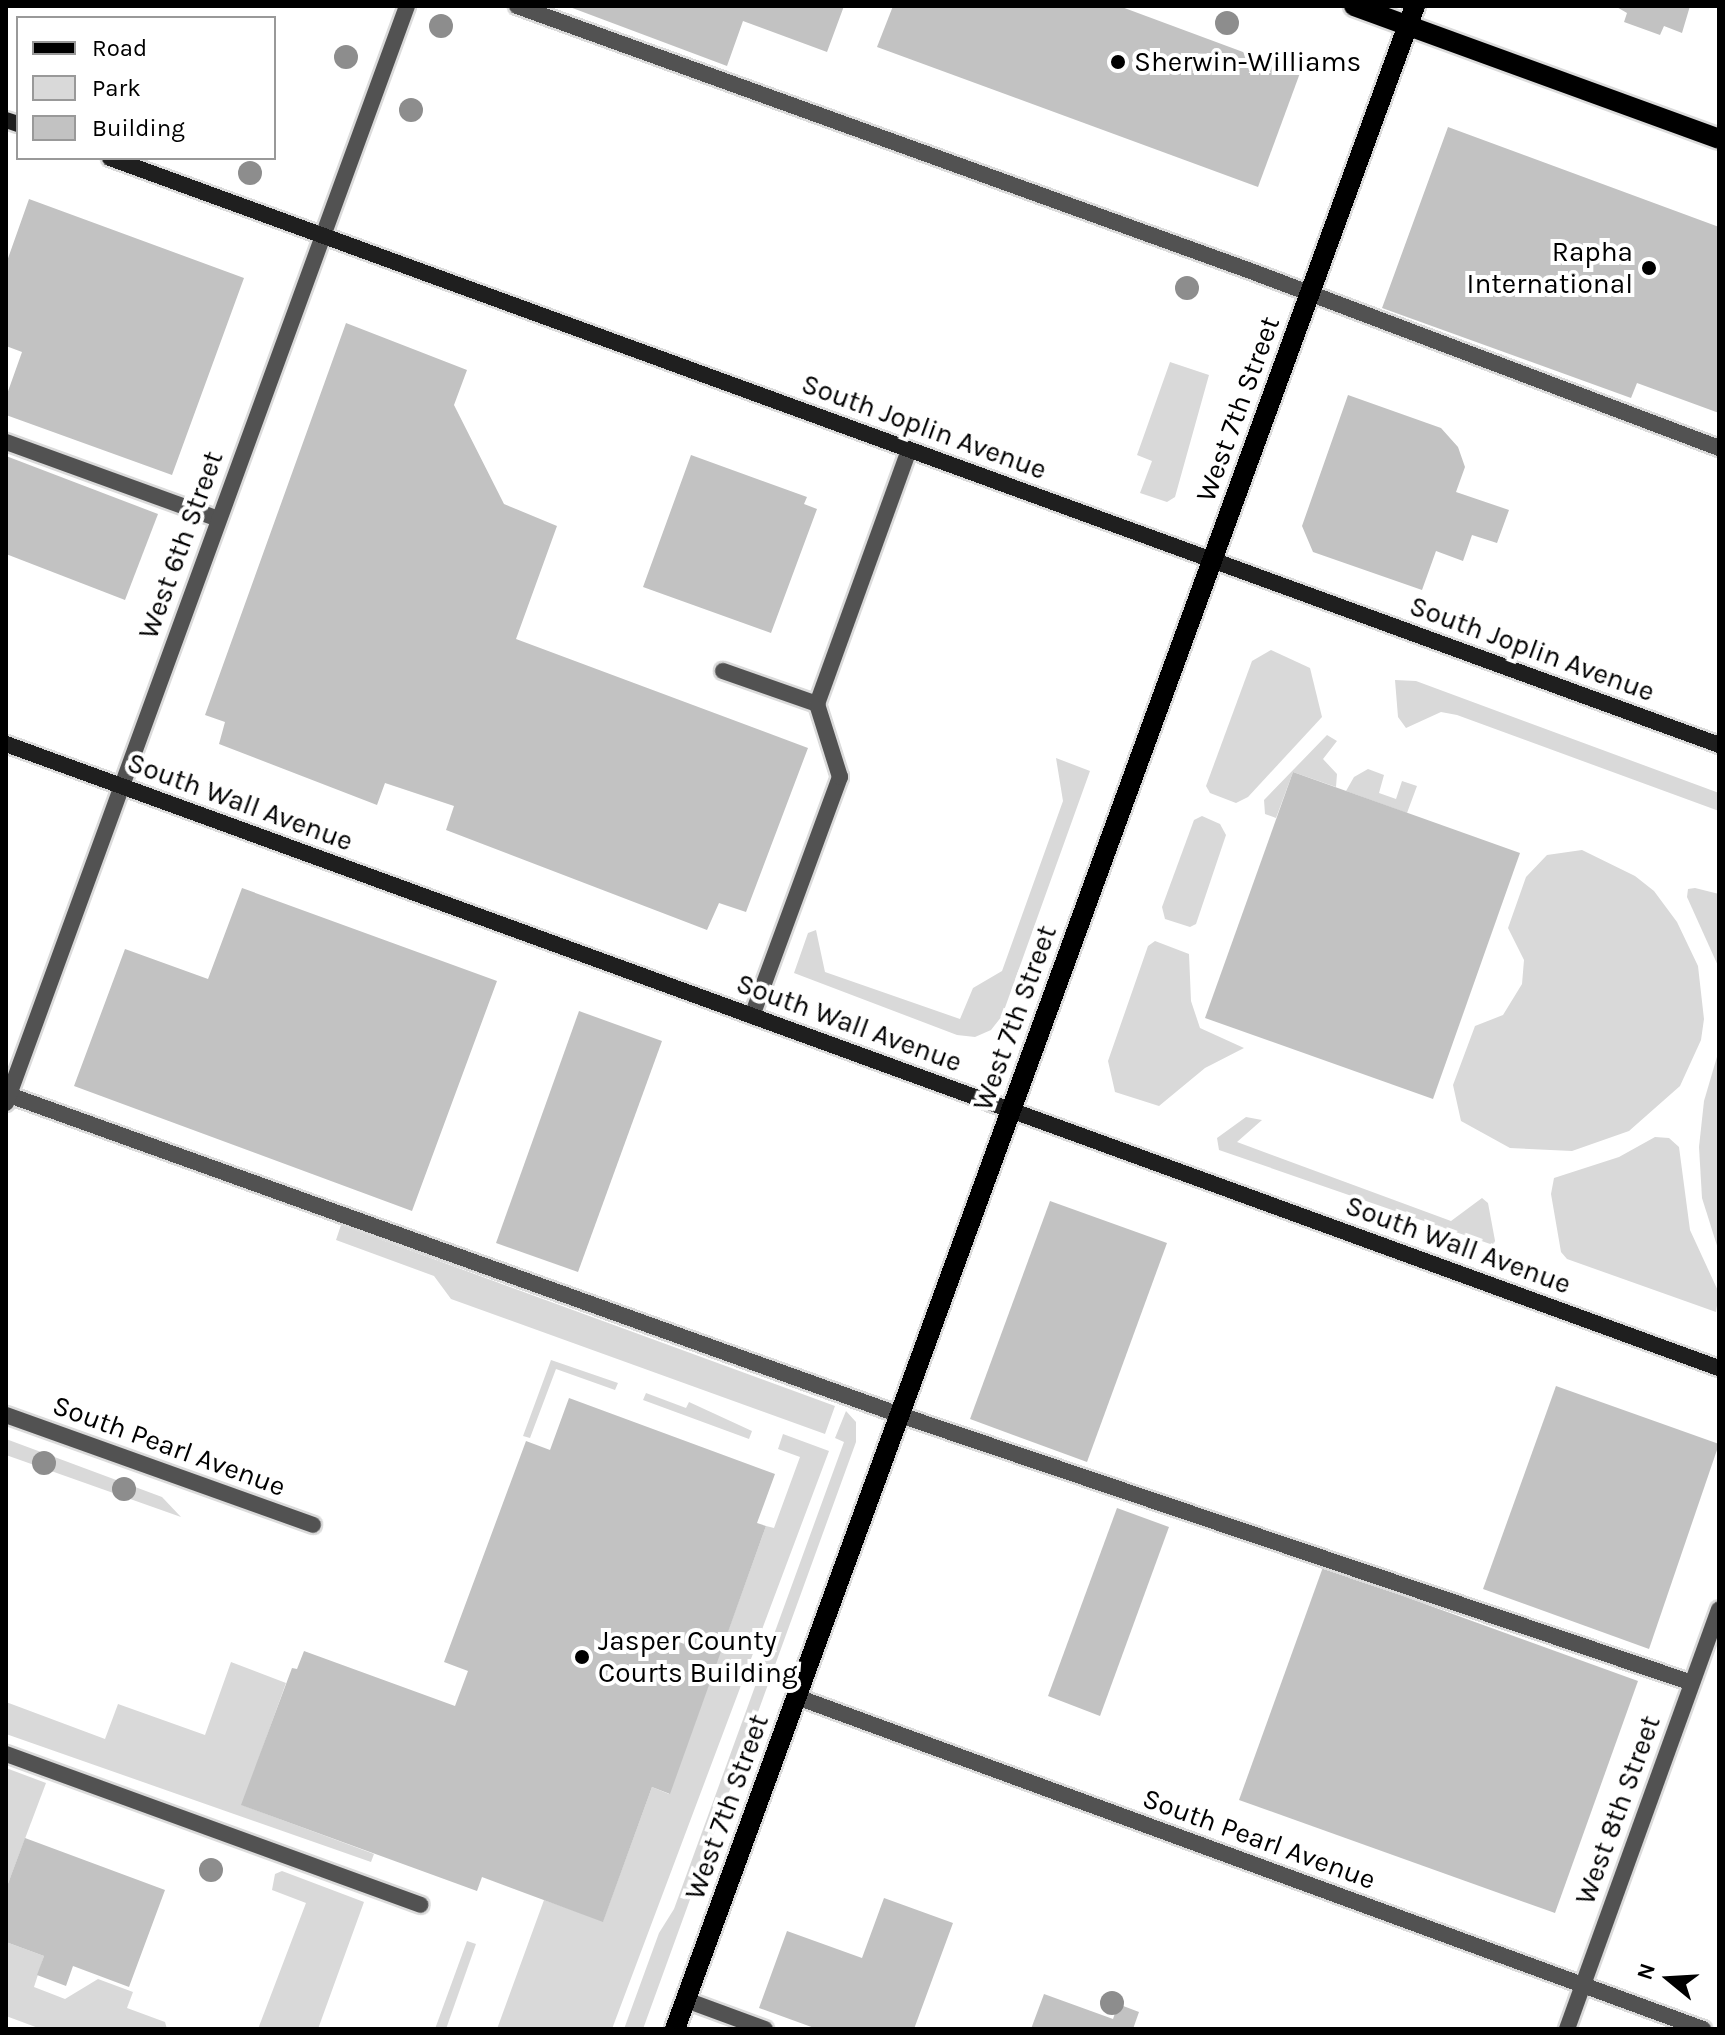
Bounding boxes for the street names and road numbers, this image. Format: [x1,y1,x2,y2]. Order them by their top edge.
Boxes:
street label: West 7th Street [1189,312,1287,506]
street label: South Joplin Avenue [797,367,1051,487]
street label: West 6th Street [131,447,231,643]
street label: South Joplin Avenue [1405,589,1659,709]
street label: South Wall Avenue [123,746,357,858]
street label: West 7th Street [966,921,1064,1115]
street label: South Wall Avenue [732,967,966,1079]
street label: South Wall Avenue [1341,1189,1575,1301]
street label: South Pearl Avenue [48,1388,290,1504]
street label: West 7th Street [678,1710,776,1904]
street label: West 8th Street [1568,1711,1668,1909]
street label: South Pearl Avenue [1138,1781,1380,1897]

